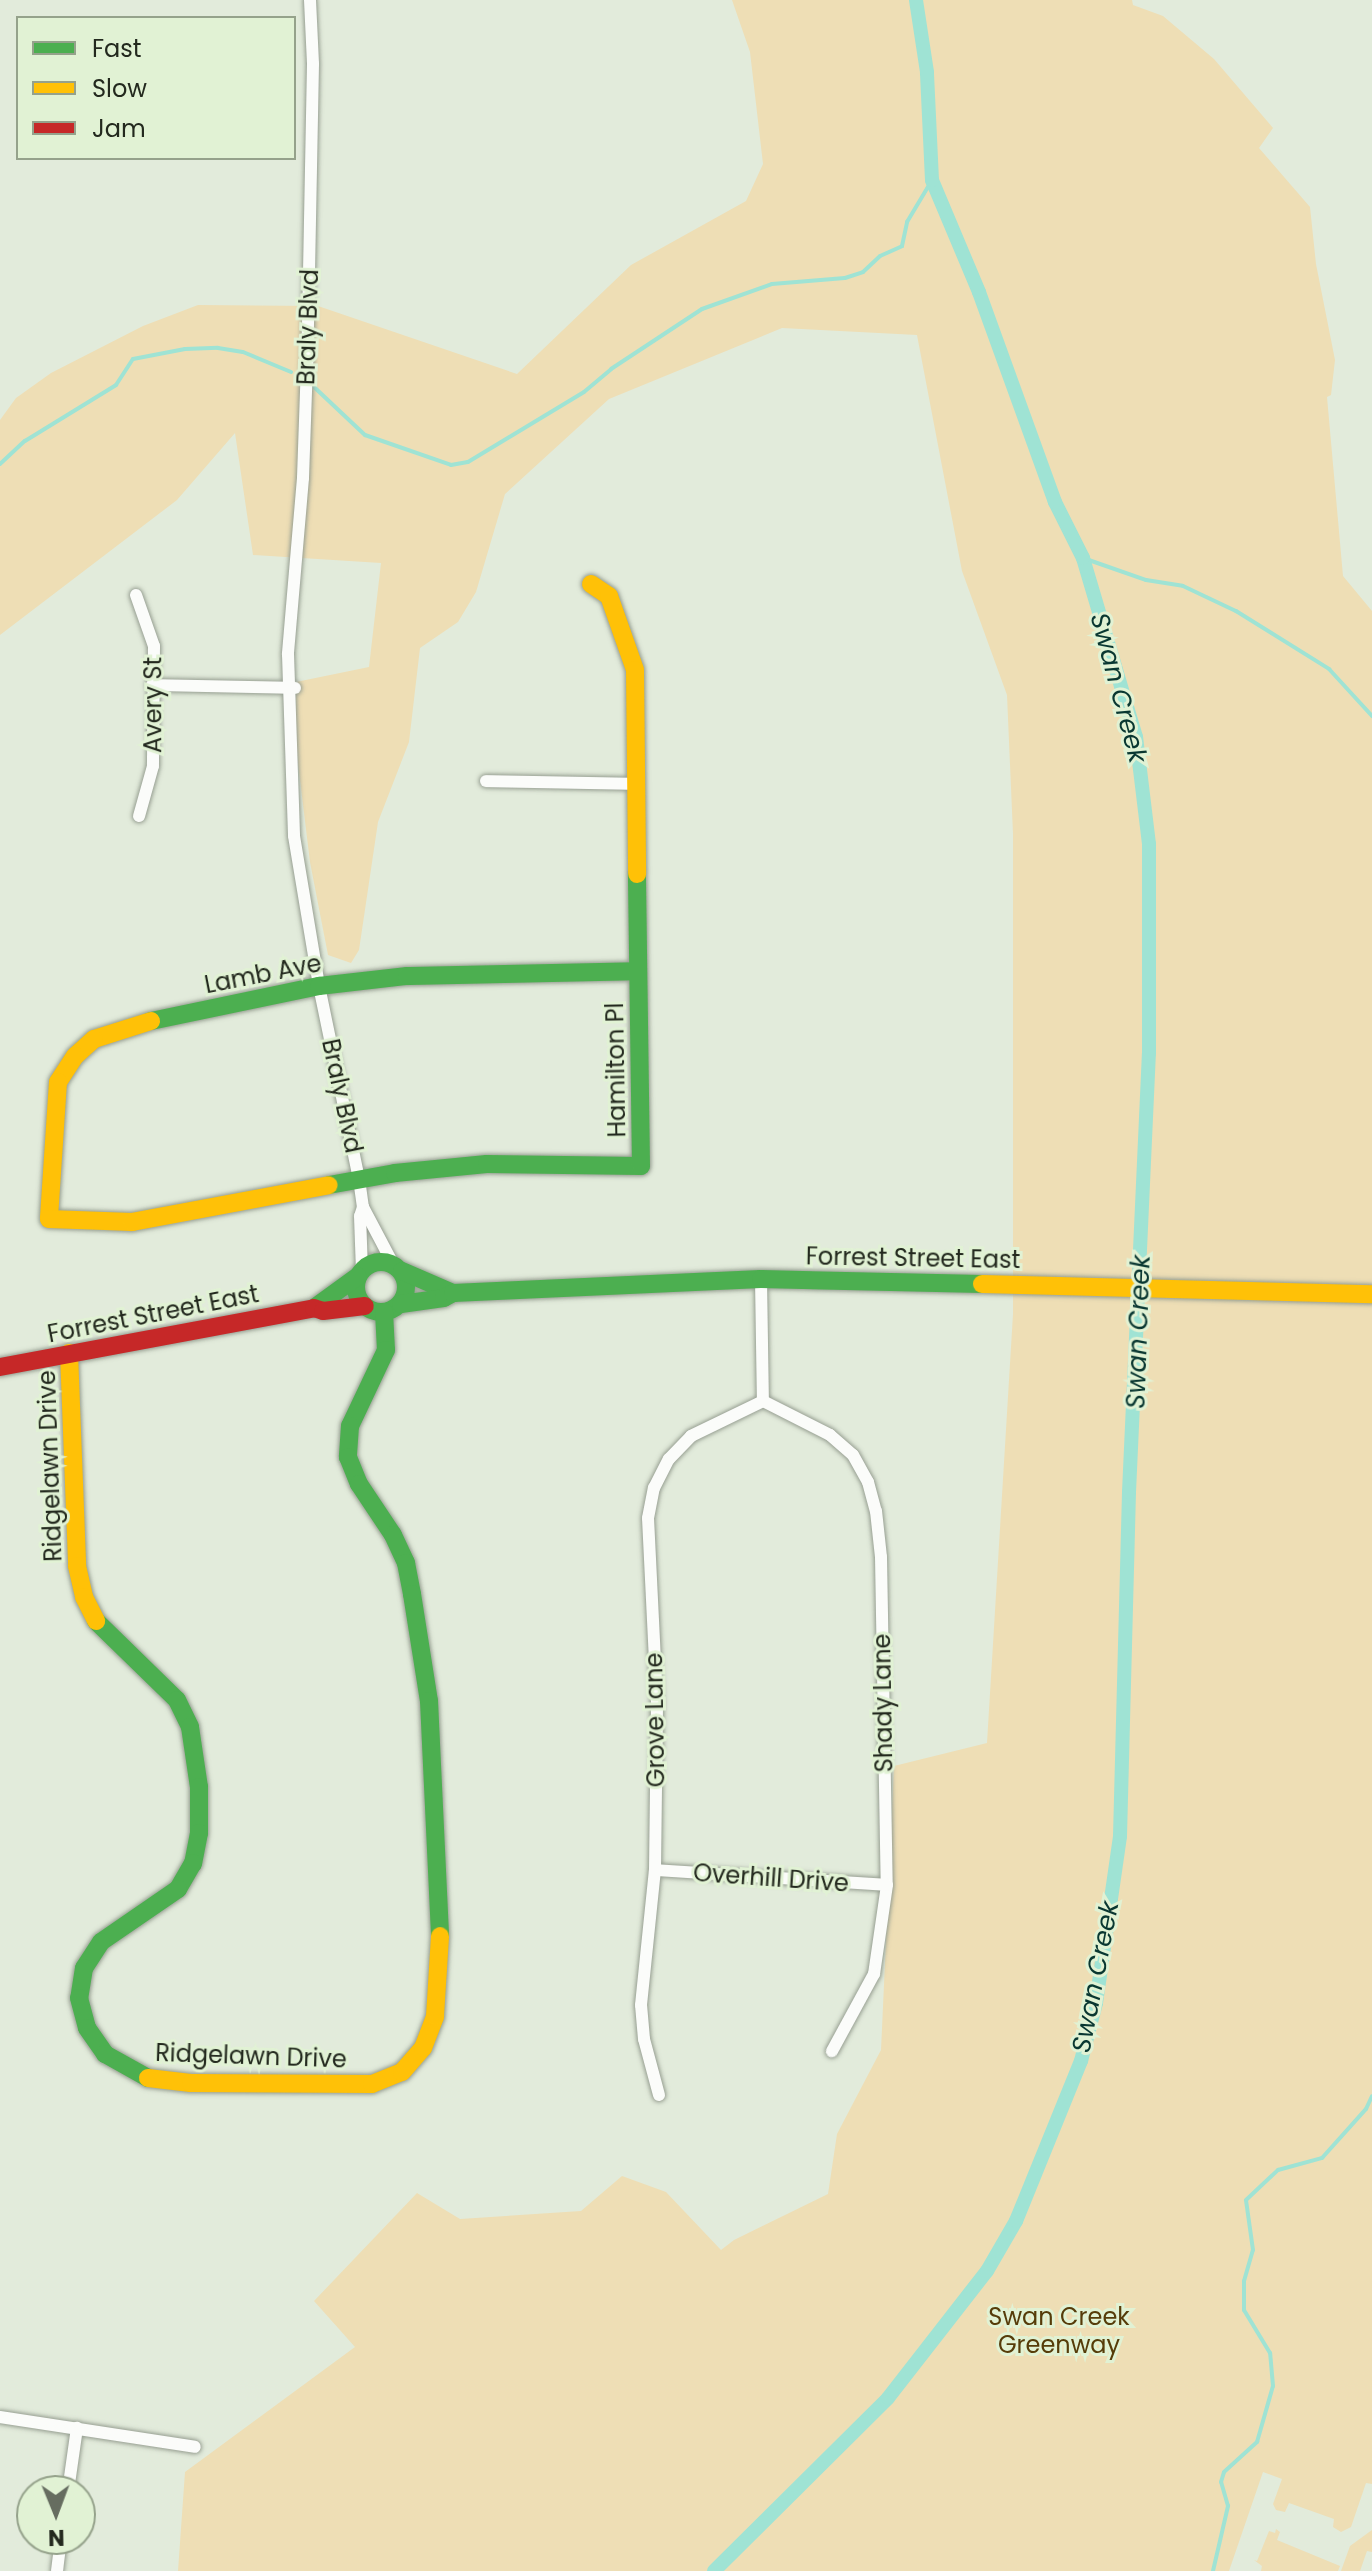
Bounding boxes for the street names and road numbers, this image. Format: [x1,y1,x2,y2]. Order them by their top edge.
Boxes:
street label: Braly Blvd [292,269,324,385]
street label: Avery St [139,657,167,753]
street label: Lamb Ave [202,949,324,999]
street label: Hamilton Pl [600,1002,632,1138]
street label: Braly Blvd [316,1036,368,1156]
street label: Forrest Street East [806,1242,1020,1274]
street label: Forrest Street East [45,1279,261,1349]
street label: Ridgelawn Drive [32,1370,68,1562]
street label: Shady Lane [867,1633,899,1773]
street label: Grove Lane [639,1652,671,1788]
street label: Overhill Drive [692,1858,850,1898]
street label: Ridgelawn Drive [155,2038,347,2074]

